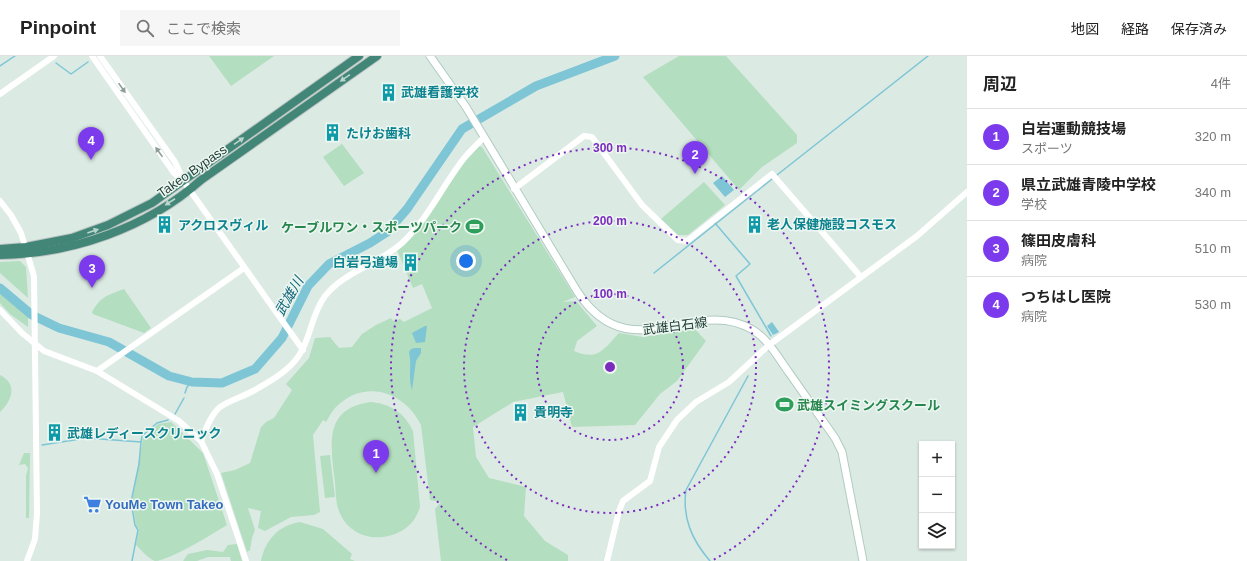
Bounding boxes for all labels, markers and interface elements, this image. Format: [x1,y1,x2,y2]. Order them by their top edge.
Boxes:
search box [120,10,400,46]
text: Pinpoint [20,17,96,38]
icon: search [134,17,156,39]
text: ここで検索 [166,20,241,37]
text: 地図 [1071,21,1099,37]
text: 経路 [1121,21,1149,37]
text: 保存済み [1171,21,1227,37]
one-way arrow [339,74,350,82]
text: 周辺 [983,75,1017,94]
text: 4件 [1211,76,1231,91]
building icon: 武雄看護学校 [378,82,398,102]
one-way arrow [118,83,126,93]
place label: 武雄看護学校 [401,85,479,100]
text: 白岩運動競技場 [1021,120,1126,137]
building icon: たけお歯科 [323,123,343,143]
place label: たけお歯科 [346,126,411,141]
pin: 4 [78,127,104,160]
text: 1 [992,129,1000,144]
text: 320 m [1195,129,1231,144]
one-way arrow [233,137,244,145]
street label: Takeo Bypass [155,141,230,200]
text: 300 m [593,141,627,155]
pin: 2 [682,141,708,174]
text: スポーツ [1021,141,1073,156]
one-way arrow [155,147,163,158]
text: 県立武雄青陵中学校 [1021,176,1156,193]
text: 2 [992,185,1000,200]
text: 340 m [1195,185,1231,200]
text: 学校 [1021,197,1047,212]
one-way arrow [165,198,175,206]
text: 200 m [593,214,627,228]
building icon: 老人保健施設コスモス [744,214,764,234]
building icon: アクロスヴィル [155,215,175,235]
sports icon: ケーブルワン・スポーツパーク [465,217,485,237]
place label: 老人保健施設コスモス [767,217,897,232]
place label: アクロスヴィル [178,218,268,233]
place label: ケーブルワン・スポーツパーク [281,220,462,235]
one-way arrow [87,227,99,233]
text: 篠田皮膚科 [1021,232,1096,249]
text: 3 [992,241,1000,256]
text: 510 m [1195,241,1231,256]
your location [456,251,476,271]
building icon: 白岩弓道場 [401,252,421,272]
text: 病院 [1021,253,1047,268]
pin: 3 [79,255,105,288]
place label: 白岩弓道場 [333,255,398,270]
water label: 武雄川 [272,272,307,318]
text: 100 m [593,287,627,301]
text: つちはし医院 [1021,288,1111,305]
text: 4 [992,297,1000,312]
text: 530 m [1195,297,1231,312]
text: 病院 [1021,309,1047,324]
street label: 武雄白石線 [642,315,708,337]
centre of rings [603,360,617,374]
sports icon: 武雄スイミングスクール [774,395,794,415]
place label: 武雄スイミングスクール [797,398,940,413]
building icon: 貴明寺 [511,402,531,422]
place label: 貴明寺 [534,405,573,420]
building icon: 武雄レディースクリニック [44,423,64,443]
place label: 武雄レディースクリニック [67,426,221,441]
pin: 1 [363,440,389,473]
map controls [919,441,955,549]
button: + [919,441,955,477]
button: − [919,477,955,513]
supermarket icon: YouMe Town Takeo [82,494,102,514]
place label: YouMe Town Takeo [105,497,224,512]
button: layers [919,513,955,549]

